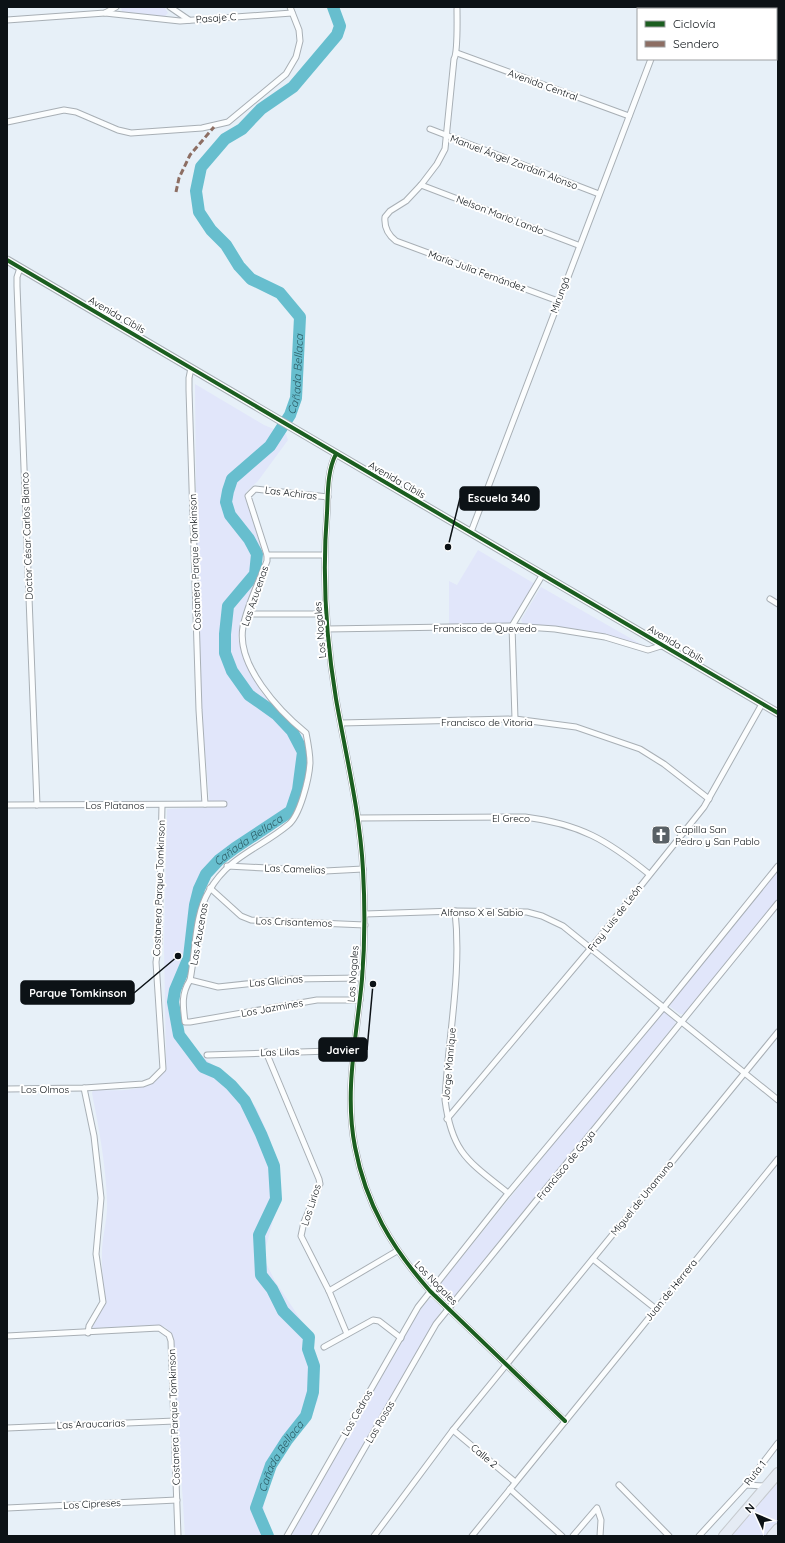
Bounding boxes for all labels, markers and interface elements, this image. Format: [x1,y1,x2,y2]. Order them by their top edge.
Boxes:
legend [637,8,777,60]
street label: Pasaje C [195,10,237,26]
text: Ciclovía [673,16,716,31]
text: Sendero [673,36,719,51]
street label: Avenida Central [506,66,580,104]
street label: Manuel Ángel Zardaín Alonso [448,132,580,192]
street label: Nelson Mario Lando [454,192,546,238]
street label: María Julia Fernández [426,247,528,295]
street label: Mirungá [547,275,573,315]
street label: Avenida Cibils [86,293,148,337]
water label: Cañada Bellaca [284,333,306,416]
street label: Avenida Cibils [366,458,428,502]
street label: Doctor César Carlos Bianco [18,472,36,600]
street label: Las Achiras [264,483,318,503]
callout: Escuela 340 [460,487,539,510]
text: Escuela 340 [468,491,530,505]
street label: Costanera Parque Tomkinson [186,494,204,630]
street label: Las Azucenas [239,564,272,628]
street label: Los Nogales [311,601,329,659]
street label: Francisco de Quevedo [433,622,537,635]
street label: Avenida Cibils [645,622,707,666]
street label: Francisco de Vitoria [441,716,533,729]
street label: Los Platanos [85,799,145,812]
water label: Cañada Bellaca [210,811,286,868]
street label: El Greco [492,812,530,825]
street label: Costanera Parque Tomkinson [150,820,168,956]
place label: Capilla San Pedro y San Pablo [675,823,760,848]
church icon: Capilla San Pedro y San Pablo [650,824,672,846]
street label: Las Camelias [264,861,326,877]
street label: Fray Luis de León [585,882,645,954]
street label: Las Azucenas [187,901,211,966]
street label: Alfonso X el Sabio [441,906,523,919]
street label: Los Crisantemos [255,914,333,930]
street label: Los Nogales [345,945,361,1003]
street label: Las Glicinas [249,972,304,990]
callout: Parque Tomkinson [21,981,134,1004]
text: Parque Tomkinson [29,986,127,1000]
street label: Los Jazmines [240,996,304,1020]
street label: Jorge Manrique [439,1027,459,1101]
callout: Javier [319,1038,367,1061]
text: Javier [327,1043,360,1057]
street label: Las Lilas [260,1045,300,1059]
street label: Los Olmos [21,1083,70,1096]
street label: Francisco de Goya [534,1127,598,1203]
street label: Miguel de Unamuno [608,1158,676,1238]
street label: Los Lirios [298,1182,324,1227]
street label: Juan de Herrera [642,1256,700,1324]
street label: Los Nogales [412,1258,461,1308]
street label: Costanera Parque Tomkinson [165,1349,183,1485]
street label: Los Cedros [339,1387,376,1439]
street label: Las Rosas [363,1398,398,1446]
street label: Las Araucarias [56,1416,126,1432]
water label: Cañada Bellaca [255,1417,307,1494]
street label: Calle 2 [468,1441,500,1471]
street label: Ruta 1 [741,1458,769,1488]
north arrow [737,1495,777,1535]
street label: Los Cipreses [63,1496,122,1512]
text: N [742,1500,758,1516]

